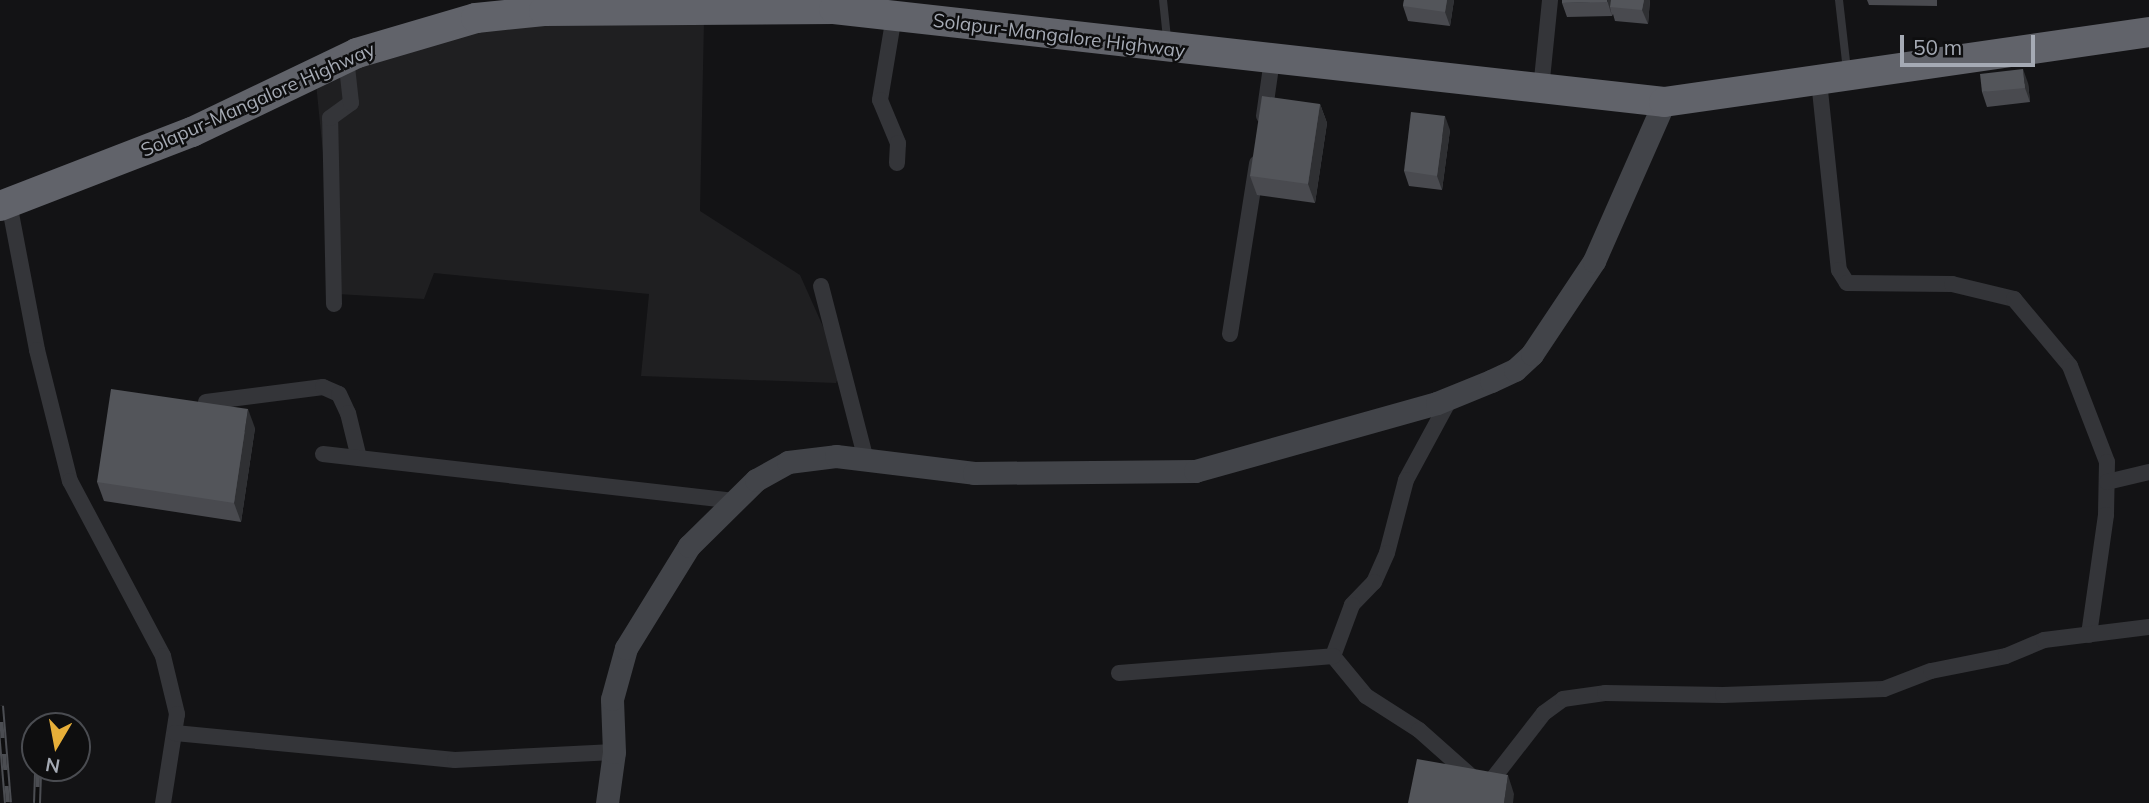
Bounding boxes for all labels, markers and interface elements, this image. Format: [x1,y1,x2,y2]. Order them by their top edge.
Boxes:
street label: Solapur-Mangalore Highway [932,9,1186,63]
scale bar [1904,21,2039,65]
text: 50 m [1913,34,1962,60]
street label: Solapur-Mangalore Highway [137,38,379,162]
north arrow [21,712,91,782]
text: N [44,753,62,779]

